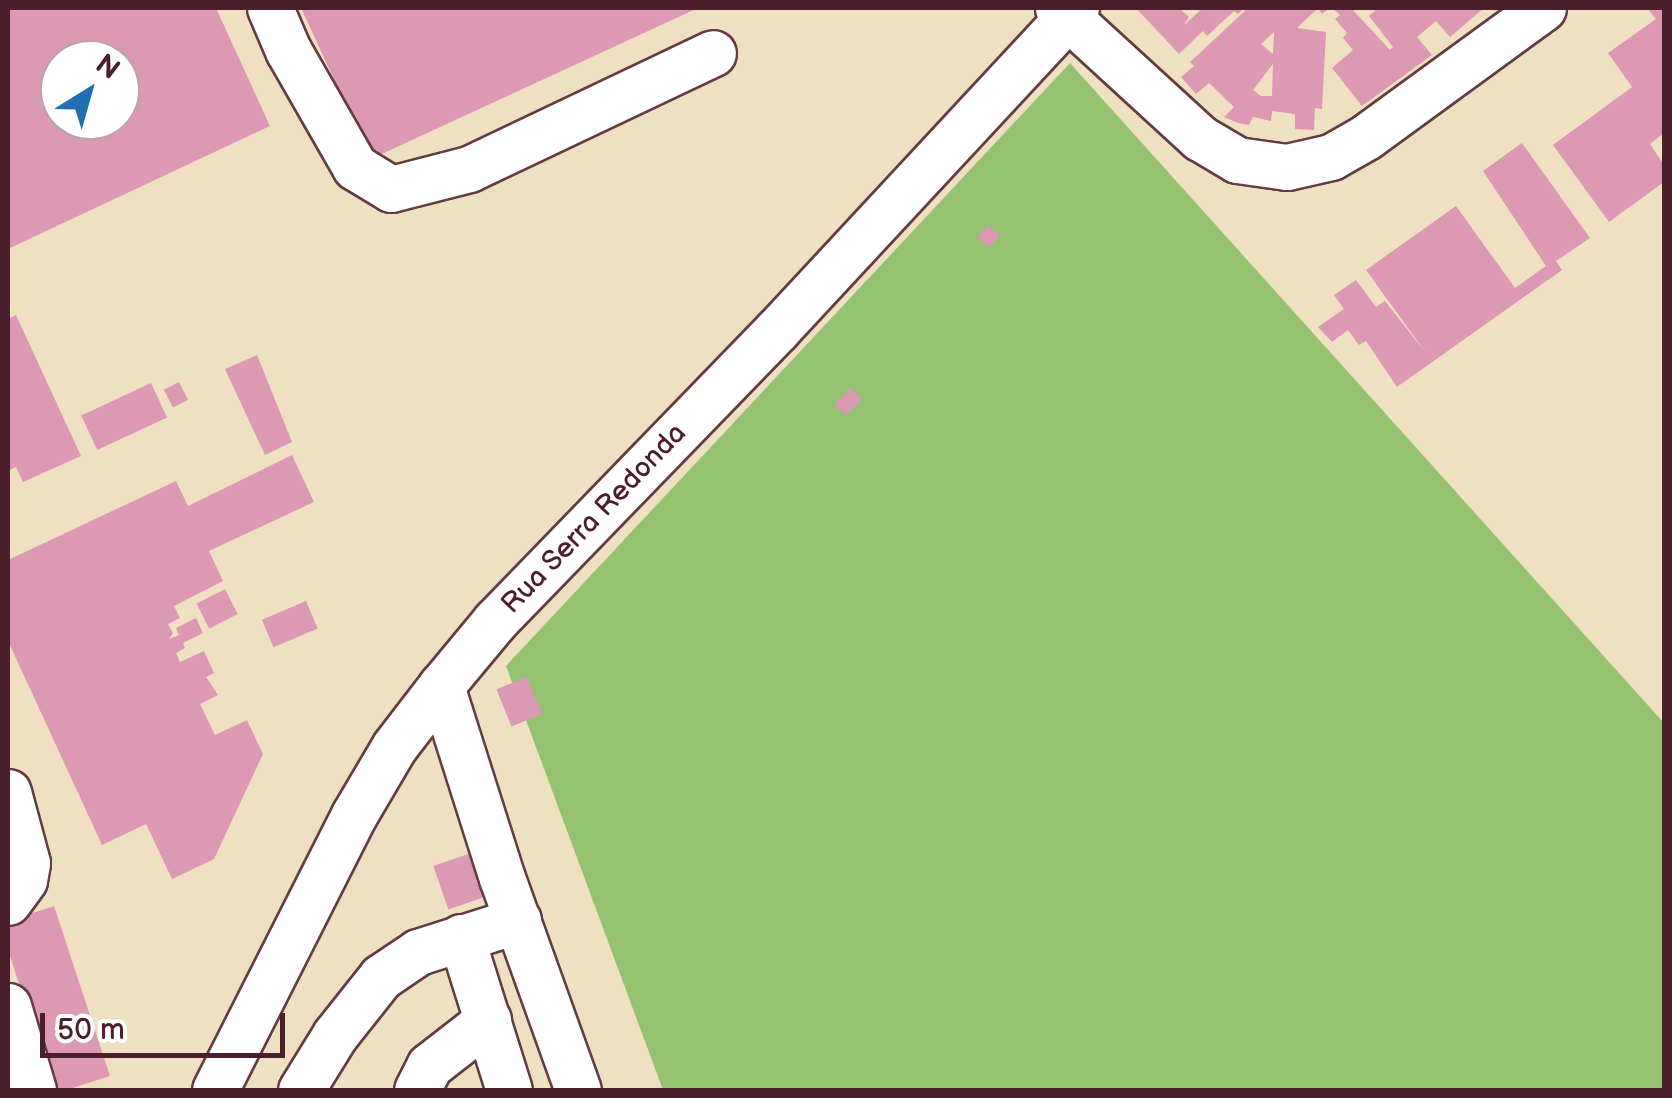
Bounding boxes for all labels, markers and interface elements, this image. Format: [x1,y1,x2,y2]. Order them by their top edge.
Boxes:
north arrow [40,40,140,140]
text: N [89,48,125,87]
street label: Rua Serra Redonda [495,417,693,621]
scale bar [45,993,290,1055]
text: 50 m [57,1012,125,1048]

